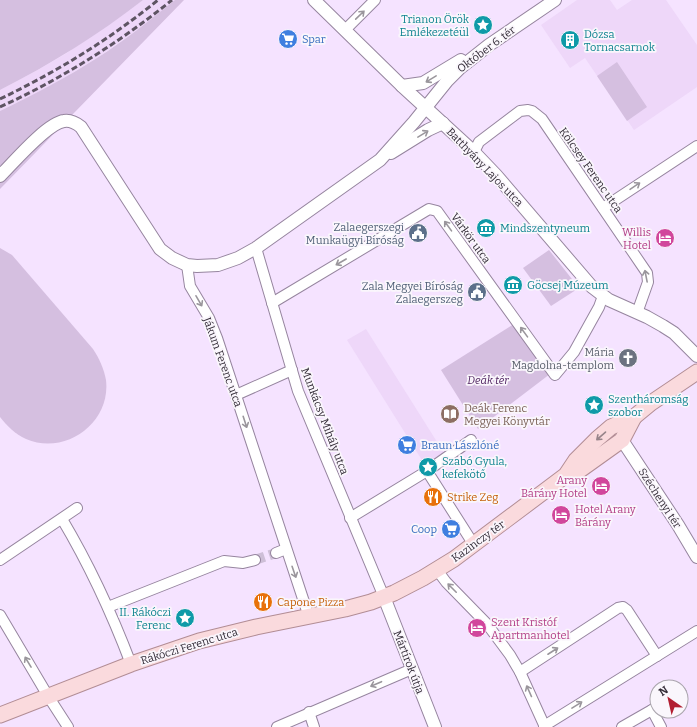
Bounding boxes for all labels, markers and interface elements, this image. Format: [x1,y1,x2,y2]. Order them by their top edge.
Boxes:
one-way arrow [355,10,365,19]
place label: Trianon Örök Emlékezetéül [400,13,470,39]
place icon: Trianon Örök Emlékezetéül [472,14,494,36]
street label: Október 6. tér [455,23,518,76]
supermarket icon: Spar [277,28,299,50]
place label: Dózsa Tornacsarnok [584,28,656,54]
building icon: Dózsa Tornacsarnok [559,29,581,51]
place label: Spar [302,33,326,46]
one-way arrow [425,75,437,83]
street label: Batthyány Lajos utca [444,125,526,209]
street label: Kölcsey Ferenc utca [556,125,625,215]
one-way arrow [417,129,429,137]
one-way arrow [630,182,641,190]
street label: Várkör utca [448,211,493,266]
museum icon: Mindszentyneum [475,217,497,239]
place label: Zalaegerszegi Munkaügyi Bíróság [306,221,405,247]
one-way arrow [444,221,452,232]
public building icon: Zalaegerszegi Munkaügyi Bíróság [407,222,429,244]
place label: Mindszentyneum [500,222,591,235]
place label: Willis Hotel [622,226,651,252]
hotel icon: Willis Hotel [654,227,676,249]
one-way arrow [335,258,347,266]
one-way arrow [642,270,650,283]
museum icon: Göcsej Múzeum [502,274,524,296]
place label: Göcsej Múzeum [527,279,609,292]
place label: Zala Megyei Bíróság Zalaegerszeg [362,280,463,306]
public building icon: Zala Megyei Bíróság Zalaegerszeg [466,281,488,303]
one-way arrow [196,295,204,307]
street label: Jákum Ferenc utca [200,315,245,409]
one-way arrow [519,327,528,338]
place label: Mária Magdolna-templom [511,346,615,372]
church icon: Mária Magdolna-templom [617,347,639,369]
street label: Munkácsy Mihály utca [298,366,351,476]
park label: Deák tér [467,374,509,387]
place label: Szentháromság szobor [608,393,688,419]
place icon: Szentháromság szobor [583,394,605,416]
place label: Deák Ferenc Megyei Könyvtár [464,402,550,428]
library icon: Deák Ferenc Megyei Könyvtár [439,403,461,425]
one-way arrow [241,416,249,428]
one-way arrow [595,431,606,440]
supermarket icon: Braun Lászlóné [396,434,418,456]
place label: Braun Lászlóné [421,439,499,452]
place label: Szabó Gyula, kefekötő [442,455,507,481]
place icon: Szabó Gyula, kefekötő [417,456,439,478]
street label: Széchenyi tér [635,466,684,531]
place label: Arany Bárány Hotel [521,474,587,500]
hotel icon: Arany Bárány Hotel [590,475,612,497]
restaurant icon: Strike Zeg [422,486,444,508]
place label: Strike Zeg [447,491,498,504]
place label: Hotel Arany Bárány [575,503,636,529]
hotel icon: Hotel Arany Bárány [550,504,572,526]
supermarket icon: Coop [440,518,462,540]
street label: Kazinczy tér [449,518,507,565]
place label: Coop [411,523,437,536]
one-way arrow [291,566,299,578]
one-way arrow [447,583,457,593]
restaurant icon: Capone Pizza [252,591,274,613]
place label: Capone Pizza [277,596,344,609]
place label: II. Rákóczi Ferenc [119,606,172,632]
place icon: II. Rákóczi Ferenc [174,607,196,629]
place label: Szent Kristóf Apartmanhotel [491,616,570,642]
hotel icon: Szent Kristóf Apartmanhotel [466,617,488,639]
street label: Rákóczi Ferenc utca [139,626,239,667]
street label: Mártírok útja [390,629,427,696]
one-way arrow [547,647,558,655]
one-way arrow [24,657,32,668]
north arrow [649,679,689,719]
one-way arrow [370,681,382,688]
text: N [657,683,671,699]
one-way arrow [525,686,532,698]
one-way arrow [571,701,583,709]

